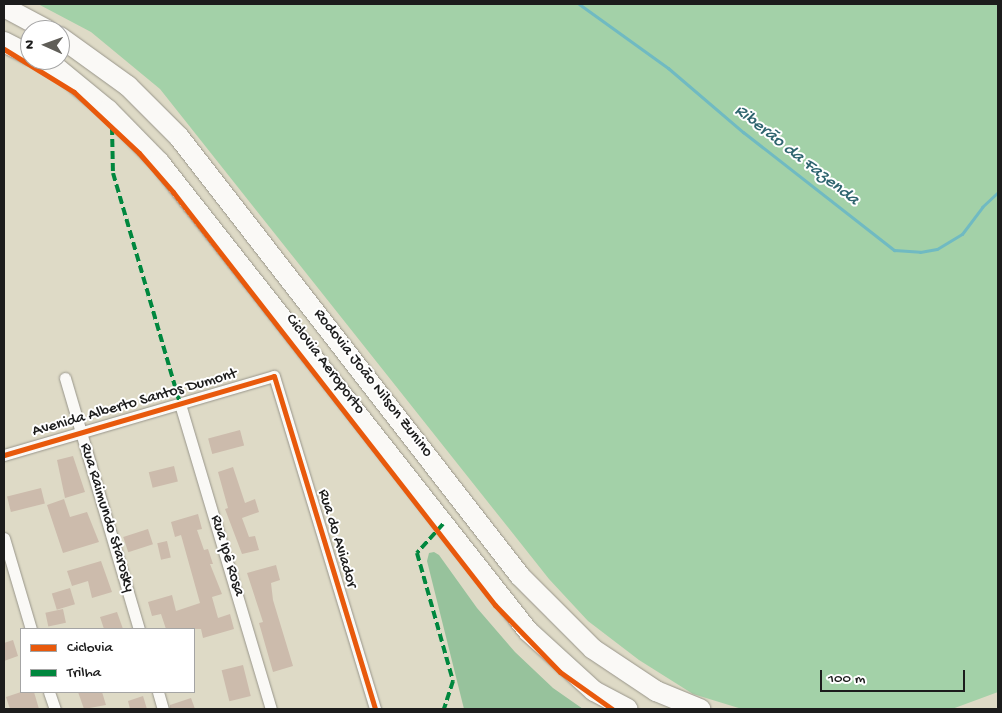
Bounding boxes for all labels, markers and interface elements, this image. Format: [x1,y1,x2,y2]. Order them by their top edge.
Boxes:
north arrow [20,20,70,70]
text: N [22,40,39,49]
water label: Riberão da Fazenda [729,101,863,211]
street label: Rodovia João Nilson Zunino [308,306,436,462]
street label: Ciclovia Aeroporto [280,311,368,419]
street label: Avenida Alberto Santos Dumont [30,366,240,442]
street label: Rua Raimundo Starosky [74,441,138,595]
street label: Rua do Aviador [312,487,360,591]
street label: Rua Ipê Rosa [205,513,247,599]
legend [20,628,195,693]
text: Ciclovia [67,639,113,657]
scale bar [822,660,967,692]
text: Trilha [67,664,101,682]
text: 100 m [828,670,865,688]

